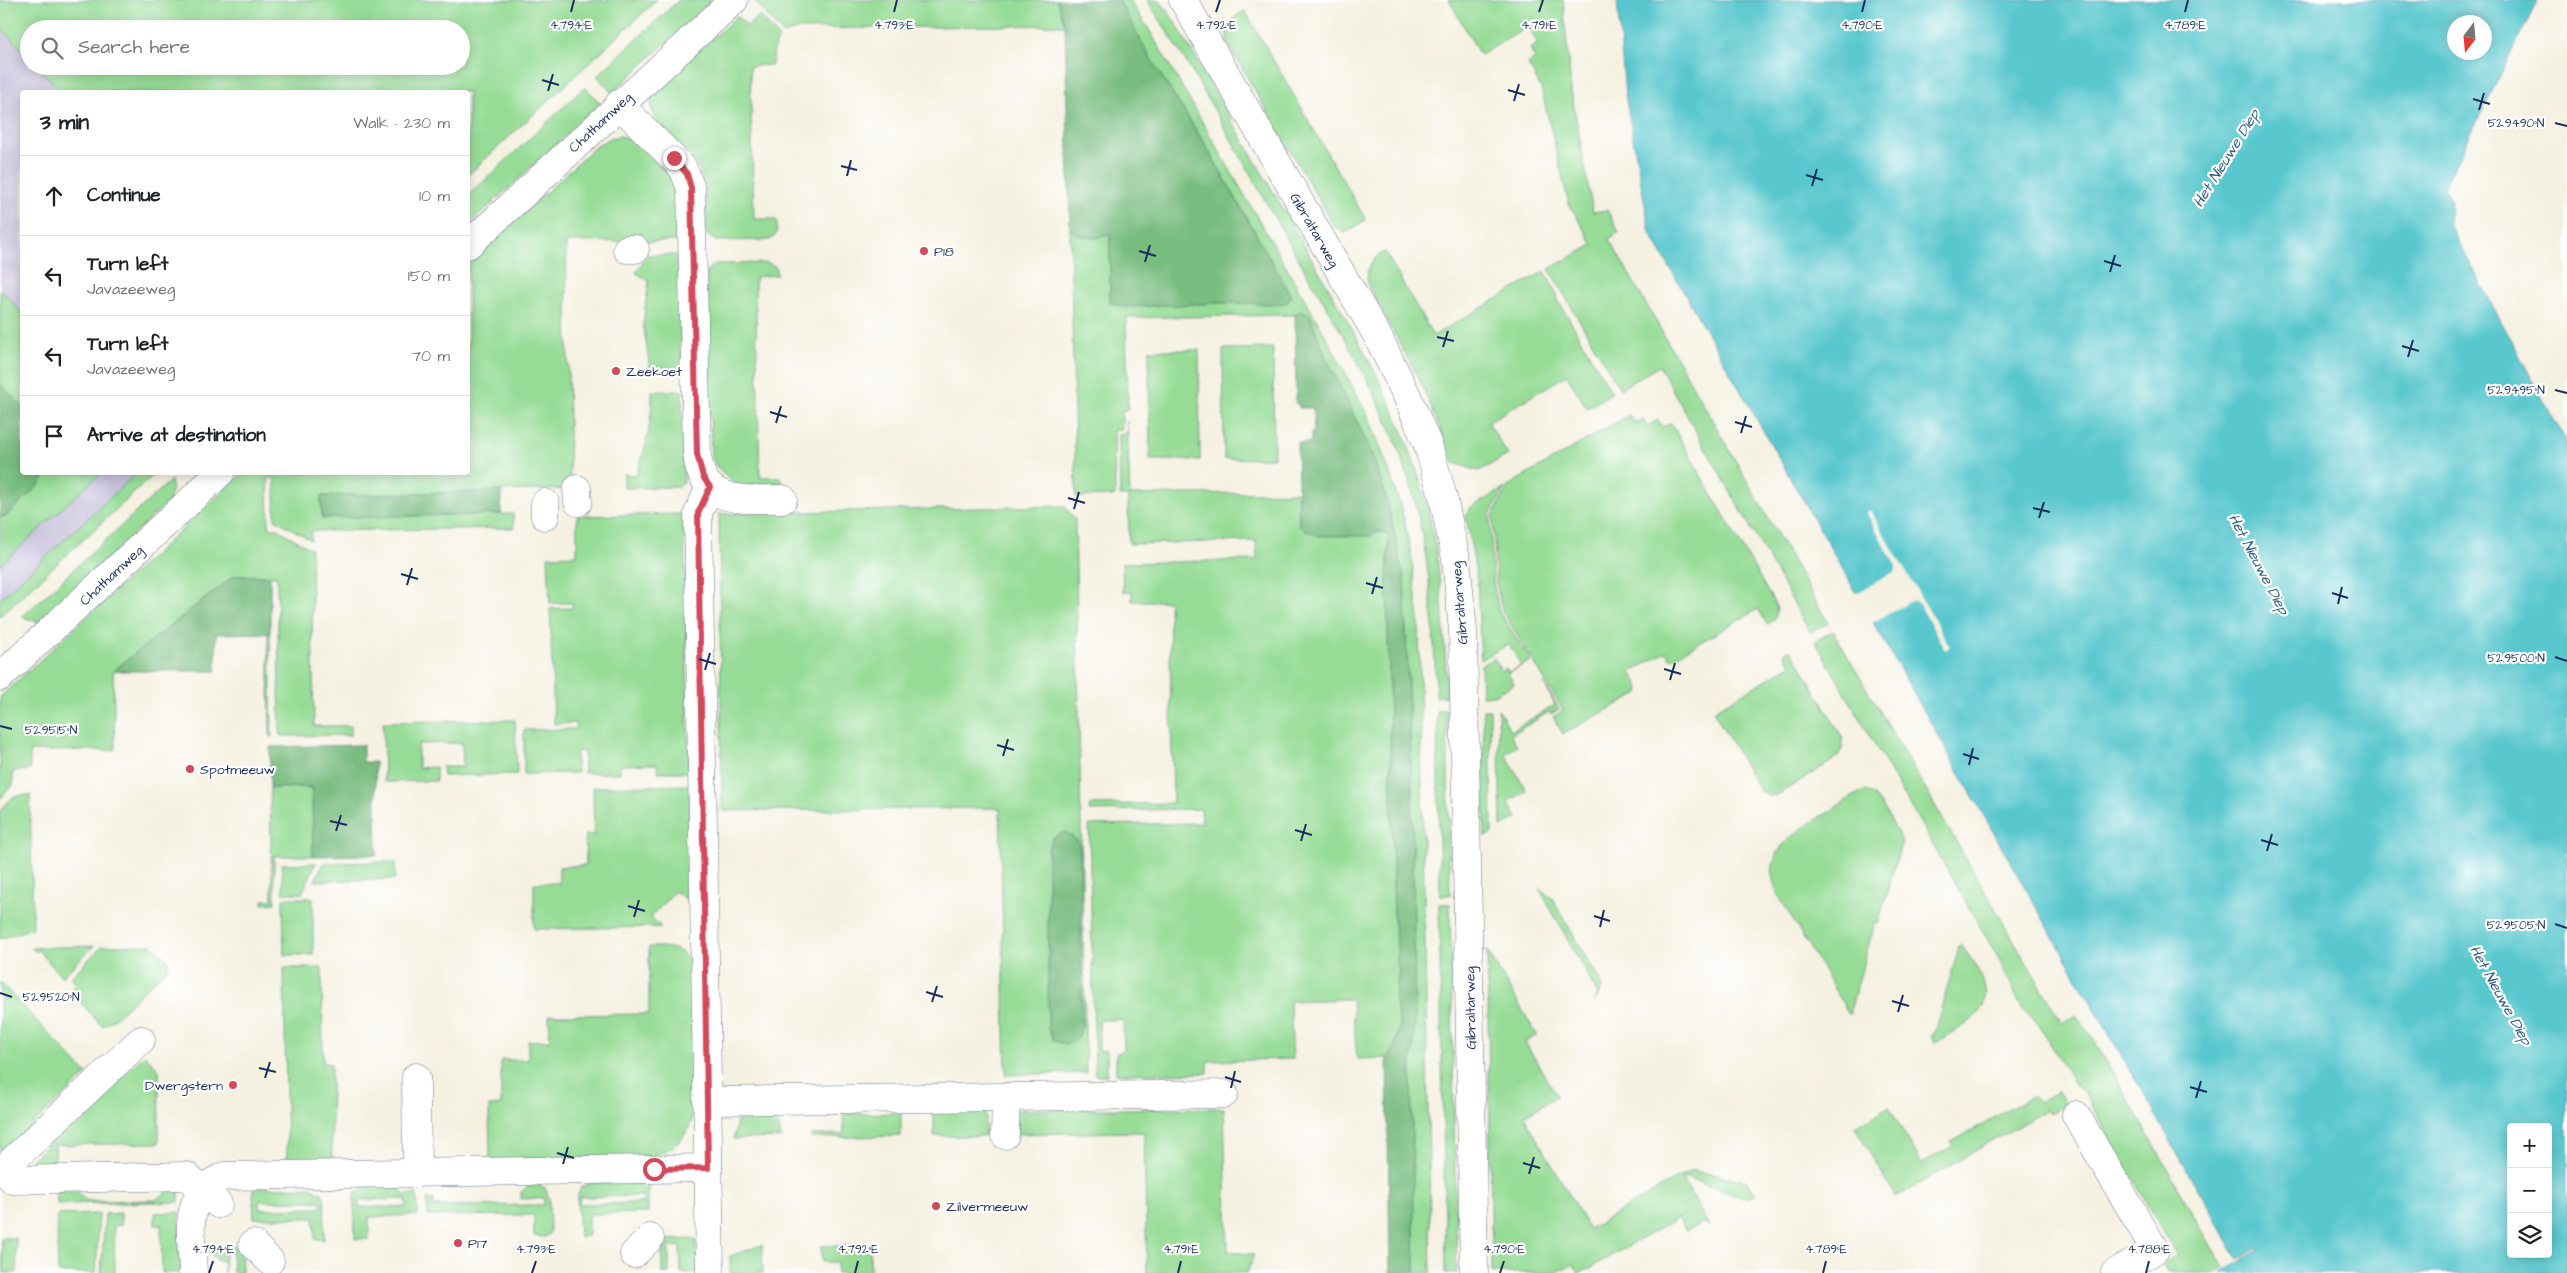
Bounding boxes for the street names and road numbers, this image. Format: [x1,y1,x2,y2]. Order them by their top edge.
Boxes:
street label: Chathamweg [564,88,637,158]
street label: Gibraltarweg [1285,189,1344,272]
street label: Chathamweg [75,541,148,611]
street label: Gibraltarweg [1446,561,1474,645]
street label: Gibraltarweg [1460,966,1482,1050]

